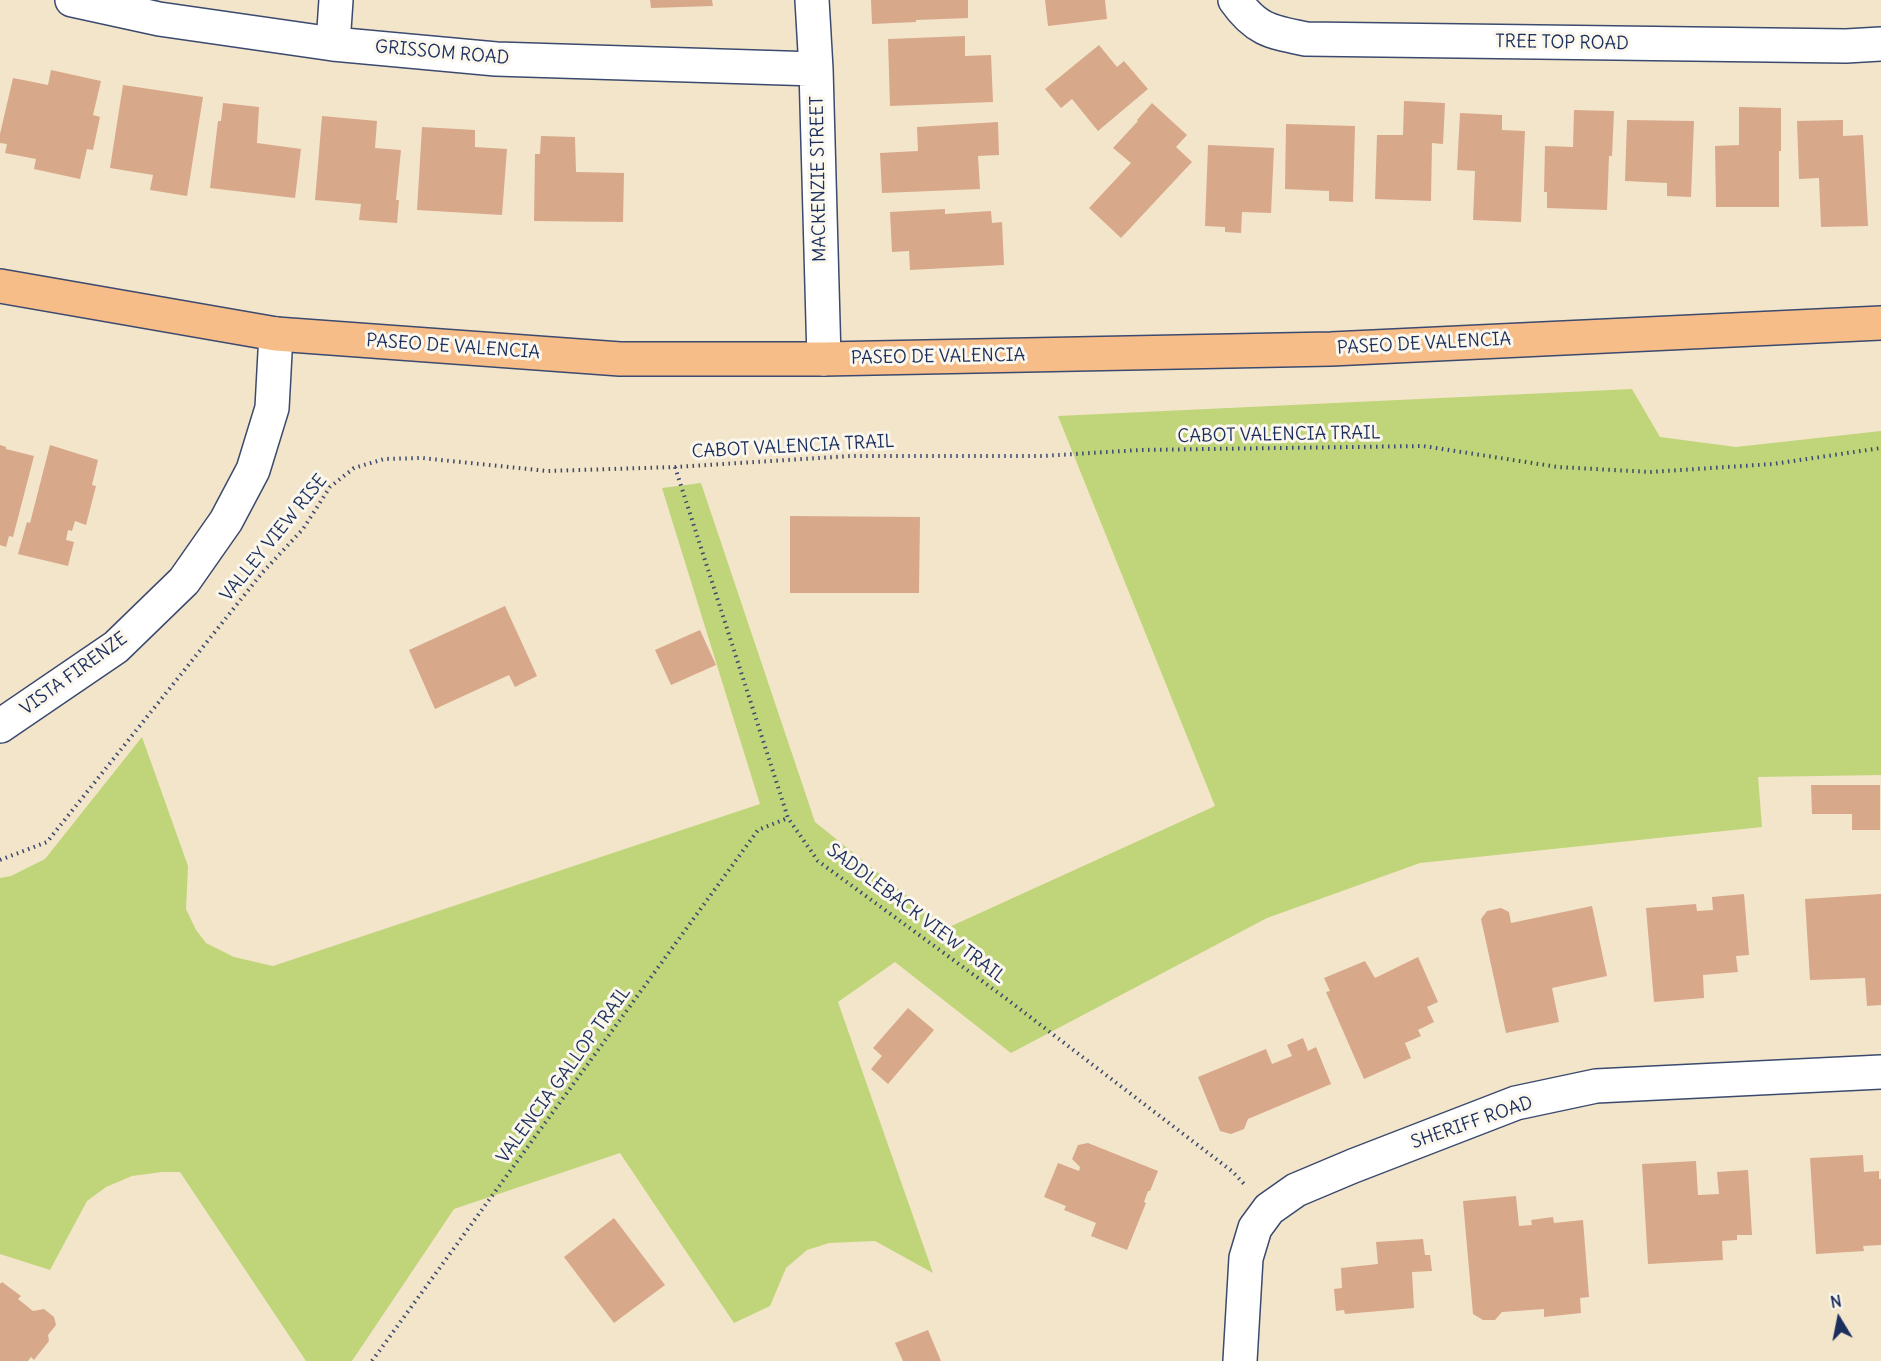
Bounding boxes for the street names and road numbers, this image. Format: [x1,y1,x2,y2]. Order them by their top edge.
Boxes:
street label: TREE TOP ROAD [1495,31,1629,55]
street label: GRISSOM ROAD [374,36,510,70]
street label: MACKENZIE STREET [807,96,831,262]
street label: PASEO DE VALENCIA [1336,329,1512,359]
street label: PASEO DE VALENCIA [365,330,541,364]
street label: PASEO DE VALENCIA [851,345,1025,369]
street label: CABOT VALENCIA TRAIL [1177,422,1381,448]
street label: CABOT VALENCIA TRAIL [691,431,895,463]
street label: VALLEY VIEW RISE [216,470,332,606]
street label: VISTA FIRENZE [16,628,132,720]
street label: SADDLEBACK VIEW TRAIL [822,840,1010,988]
street label: VALENCIA GALLOP TRAIL [493,982,635,1168]
street label: SHERIFF ROAD [1408,1092,1536,1154]

